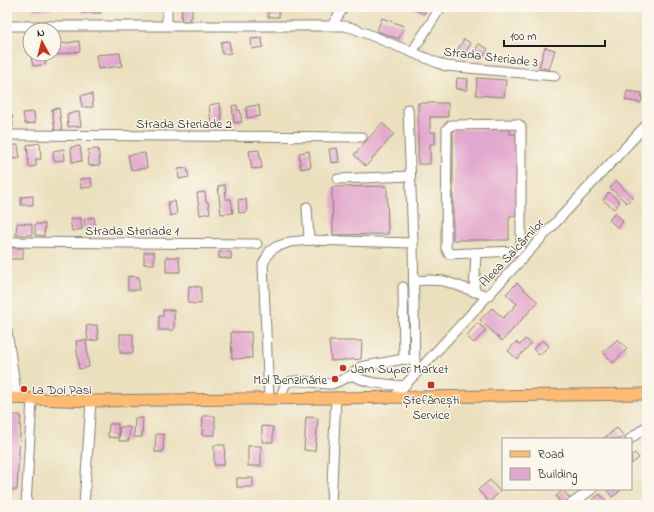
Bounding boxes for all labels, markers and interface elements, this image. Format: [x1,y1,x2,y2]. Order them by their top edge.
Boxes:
north arrow [22,22,62,62]
scale bar [504,22,605,48]
text: N [36,25,46,41]
text: 100 m [510,28,537,46]
street label: Strada Steriade 3 [442,42,539,73]
street label: Strada Steriade 2 [136,115,233,134]
street label: Aleea Salcâmilor [475,214,550,292]
street label: Strada Steriade 1 [85,222,179,241]
place label: Jam Super Market [351,360,449,379]
marker: Jam Super Market [338,363,348,373]
place label: Mol Benzinărie [253,371,327,390]
marker: Mol Benzinărie [330,374,340,384]
marker: Ștefănești Service [426,380,436,390]
place label: La Doi Pasi [32,381,92,400]
marker: La Doi Pasi [19,384,29,394]
place label: Ștefănești Service [403,391,459,425]
legend [502,438,632,490]
text: Road [538,446,564,464]
text: Building [537,466,577,485]

